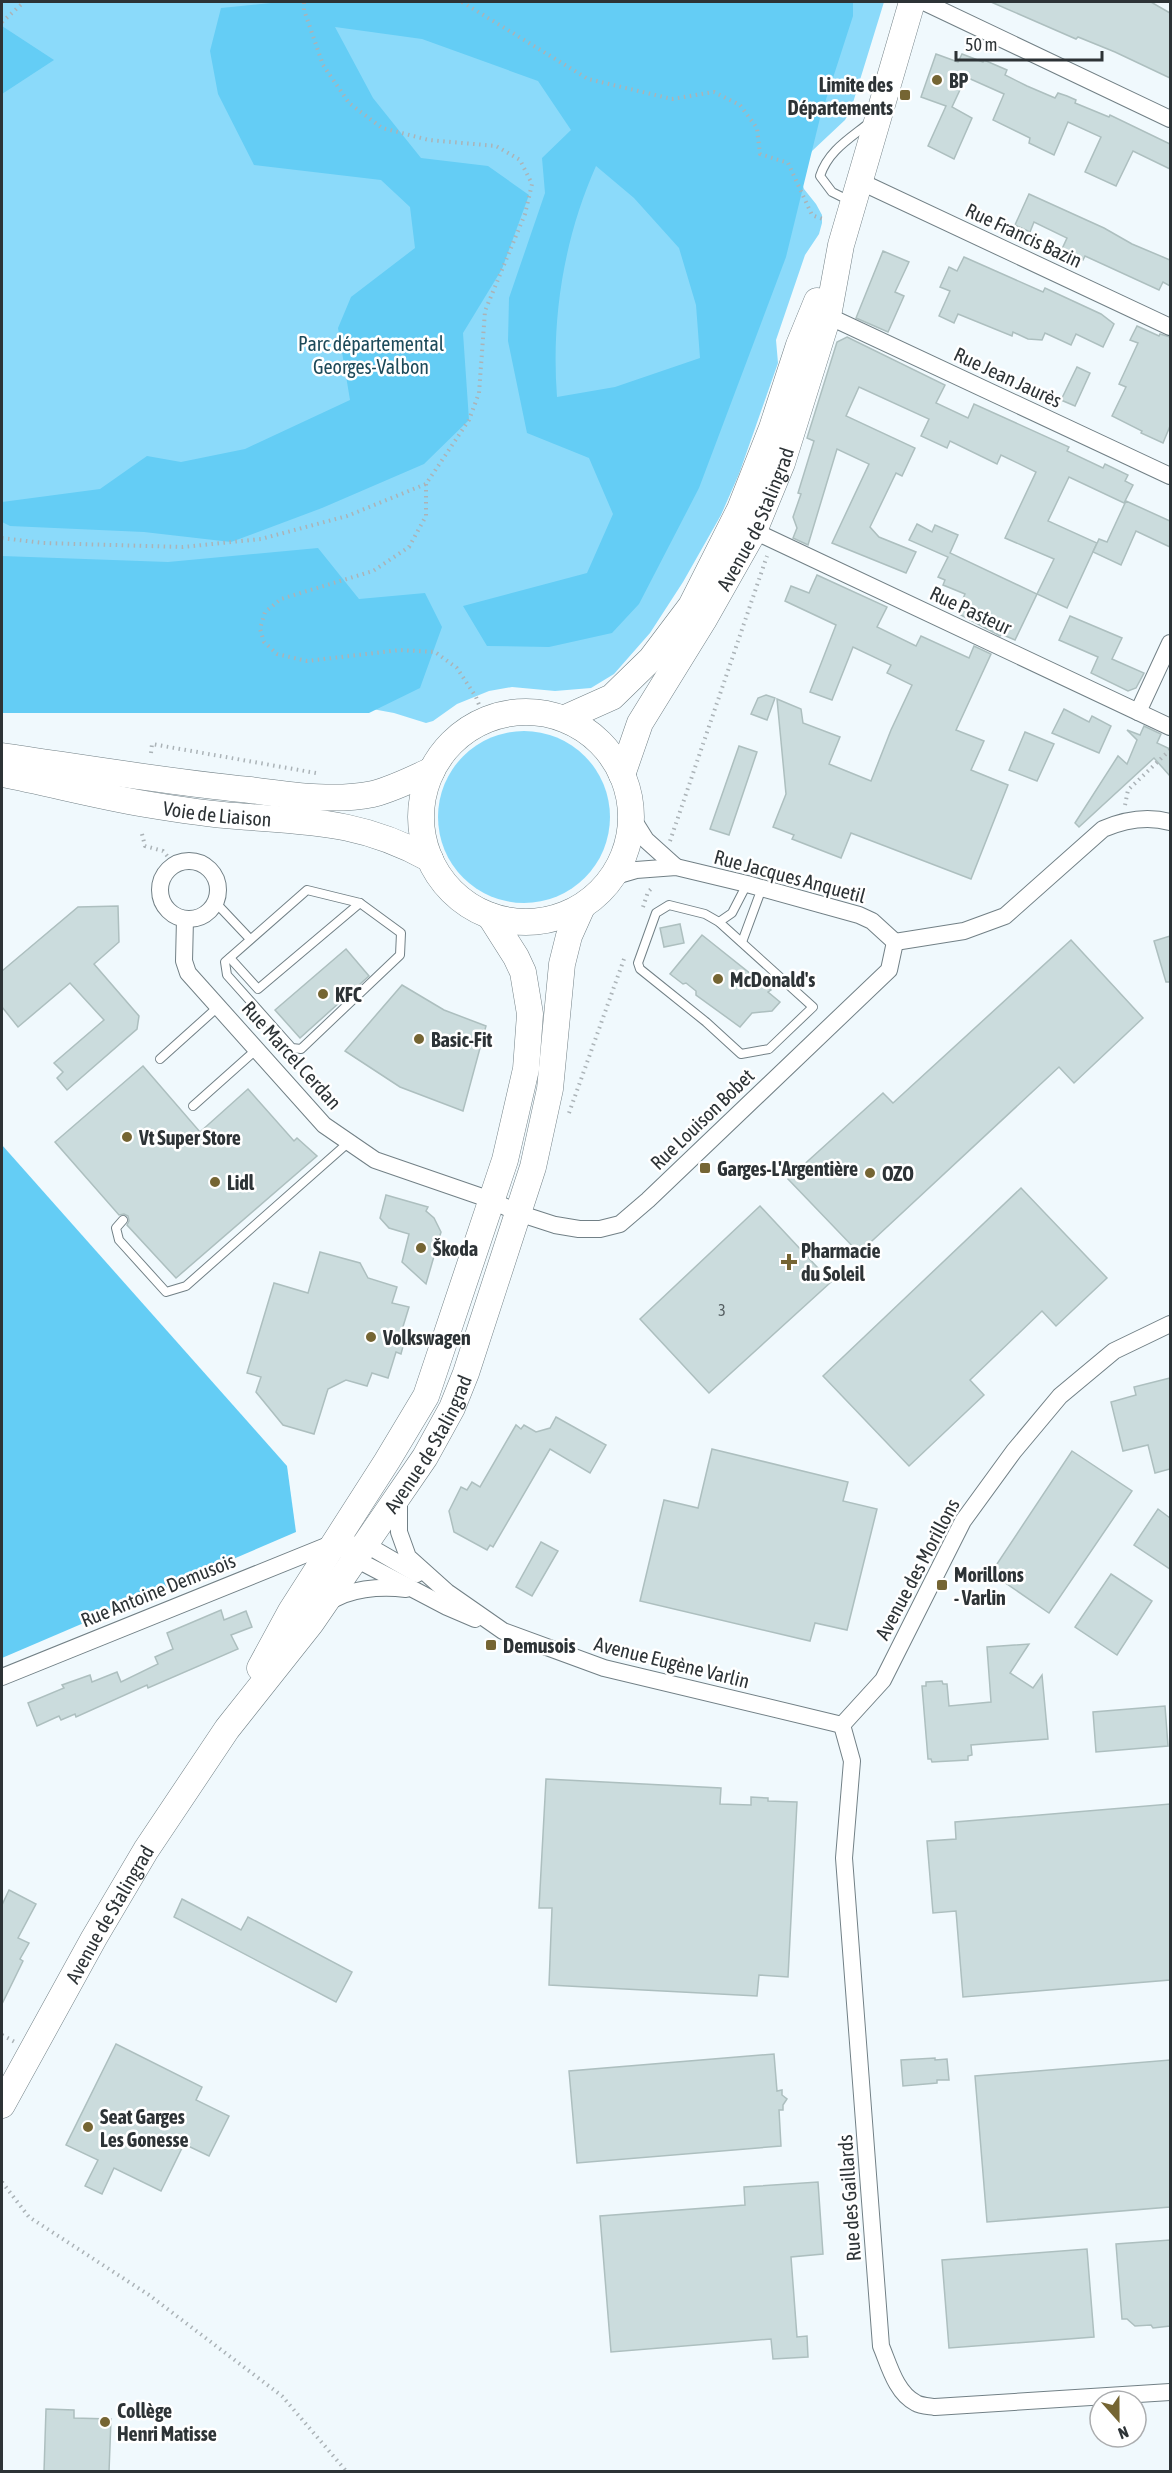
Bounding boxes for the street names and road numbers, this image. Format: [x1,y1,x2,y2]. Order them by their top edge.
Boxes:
street label: Rue Francis Bazin [962,198,1086,272]
street label: Rue Jean Jaurès [951,342,1065,412]
street label: Avenue de Stalingrad [711,444,798,594]
street label: Rue Pasteur [927,581,1016,639]
street label: Voie de Liaison [161,796,272,830]
street label: Rue Jacques Anquetil [712,845,869,907]
street label: Rue Marcel Cerdan [238,996,346,1114]
street label: Rue Louison Bobet [645,1064,759,1174]
street label: Avenue de Stalingrad [379,1372,476,1517]
street label: Avenue des Morillons [870,1495,964,1643]
street label: Rue Antoine Demusois [77,1549,239,1631]
street label: Avenue Eugène Varlin [592,1632,752,1692]
street label: Avenue de Stalingrad [60,1841,158,1987]
street label: Rue des Gaillards [833,2134,865,2262]

